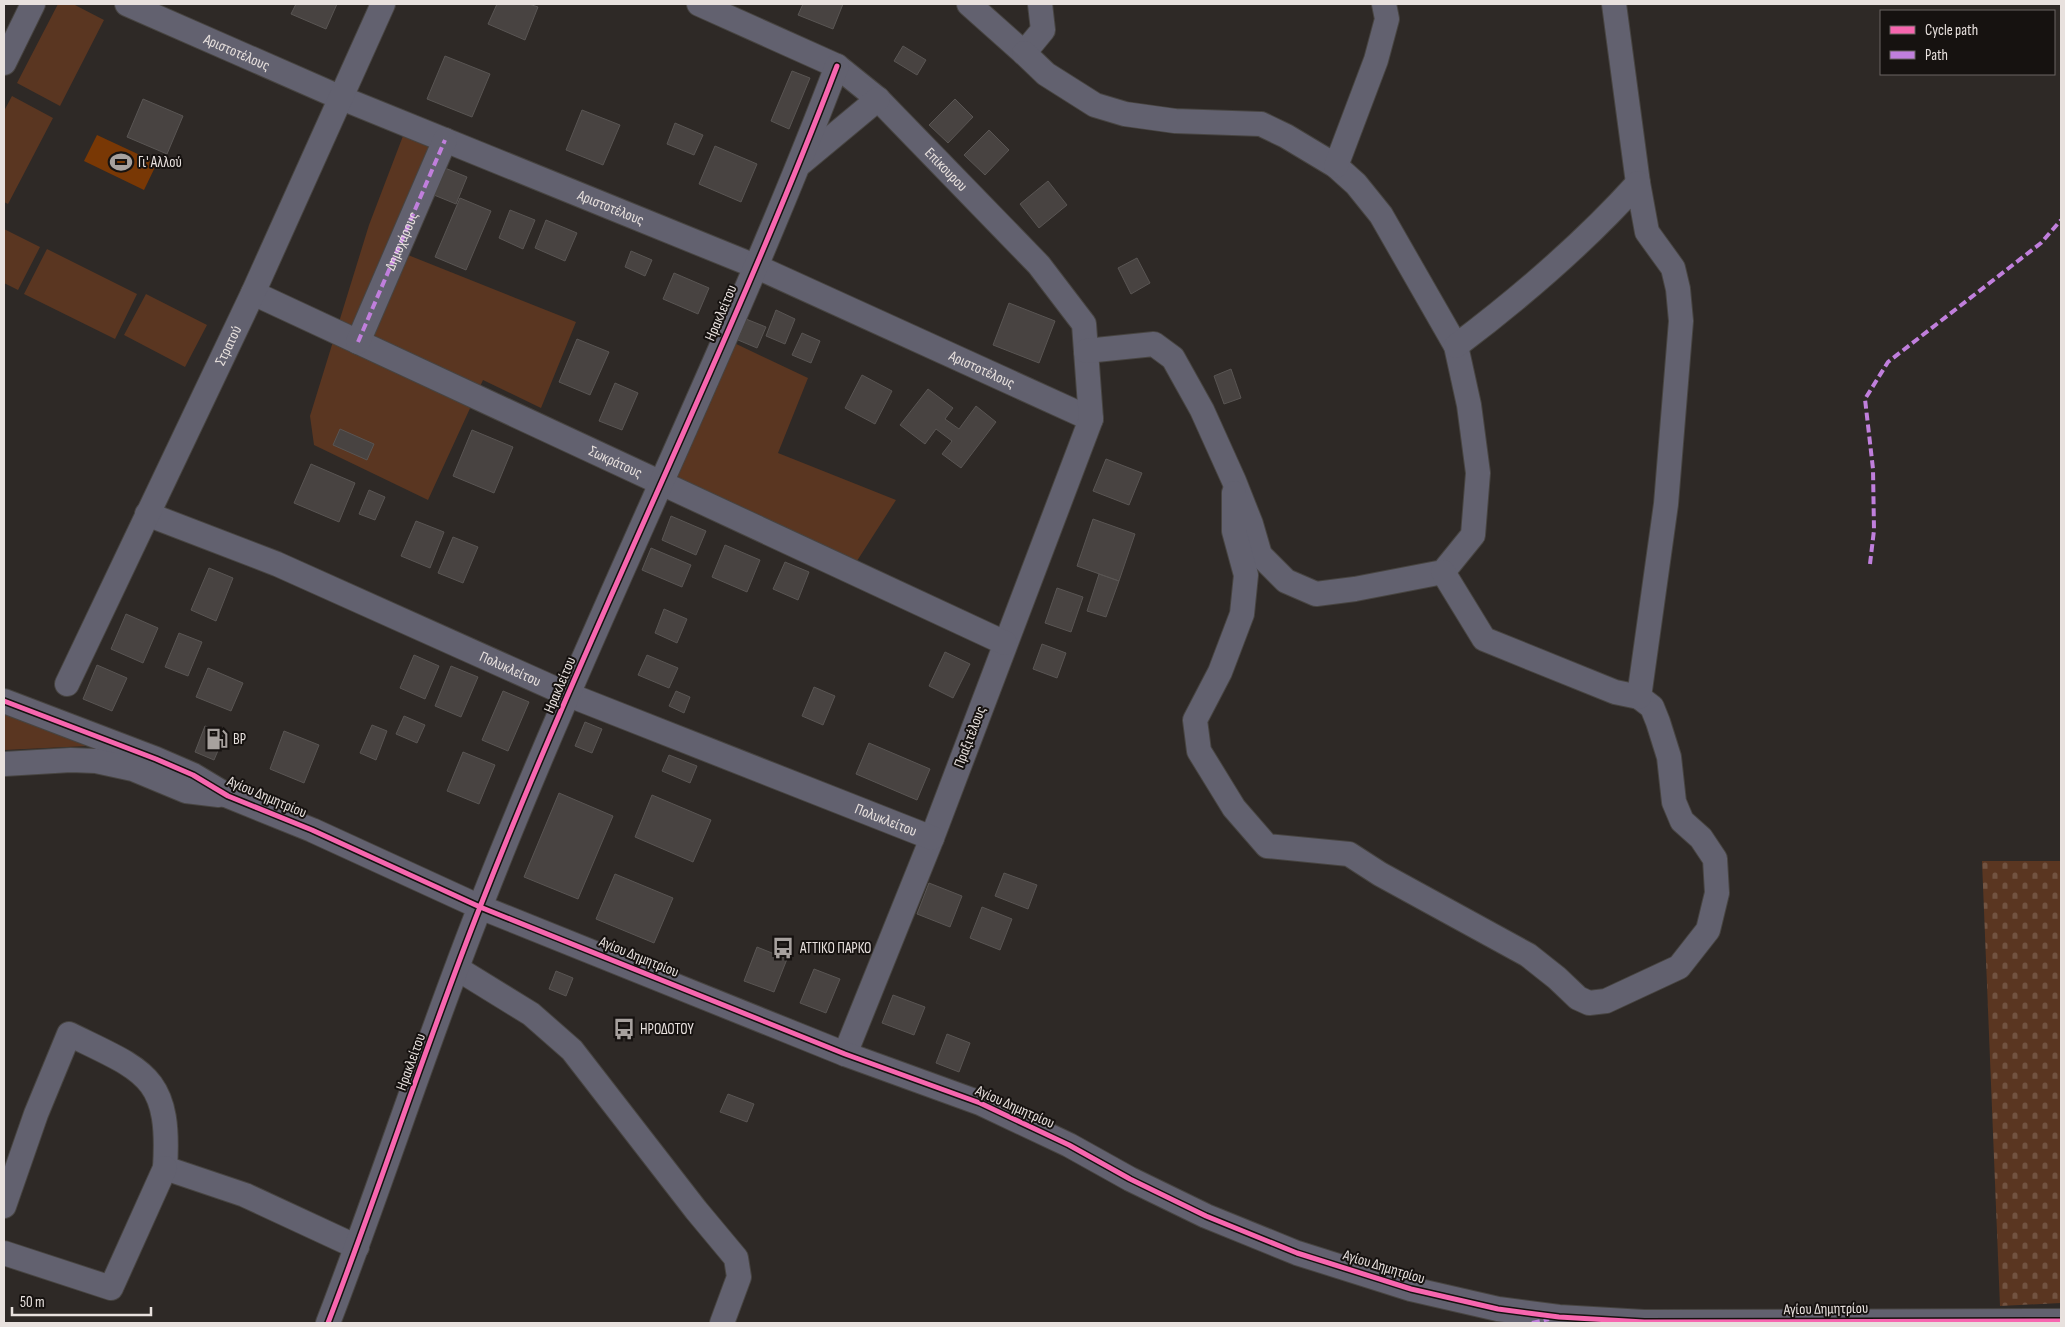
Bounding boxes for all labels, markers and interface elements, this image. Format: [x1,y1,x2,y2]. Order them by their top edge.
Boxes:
legend [1880,10,2055,75]
text: Cycle path [1925,21,1978,40]
street label: Αριστοτέλους [200,29,273,75]
text: Path [1925,46,1948,65]
street label: Επίκουρου [921,144,972,195]
sports icon: Γι' Αλλού [108,149,134,175]
place label: Γι' Αλλού [138,153,182,172]
street label: Αριστοτέλους [574,185,647,230]
street label: Δημοχάρους [380,209,423,273]
street label: Ηρακλείτου [701,282,741,344]
street label: Στρατού [210,322,246,368]
street label: Αριστοτέλους [945,346,1018,393]
street label: Σωκράτους [586,441,646,482]
street label: Πολυκλείτου [477,647,544,691]
street label: Ηρακλείτου [540,654,580,716]
street label: Πραξιτέλους [950,703,990,771]
fuel station icon: BP [204,726,230,752]
place label: BP [233,730,246,749]
street label: Αγίου Δημητρίου [223,771,310,822]
street label: Πολυκλείτου [852,799,920,841]
street label: Αγίου Δημητρίου [595,932,682,982]
bus stop icon: ΑΤΤΙΚΟ ΠΑΡΚΟ [770,935,796,961]
place label: ΑΤΤΙΚΟ ΠΑΡΚΟ [799,939,871,958]
bus stop icon: ΗΡΟΔΟΤΟΥ [611,1016,637,1042]
place label: ΗΡΟΔΟΤΟΥ [640,1020,694,1039]
street label: Ηρακλείτου [392,1031,430,1093]
street label: Αγίου Δημητρίου [972,1081,1057,1133]
street label: Αγίου Δημητρίου [1340,1245,1427,1288]
scale bar [12,1284,151,1316]
text: 50 m [20,1293,45,1312]
street label: Αγίου Δημητρίου [1783,1299,1868,1319]

